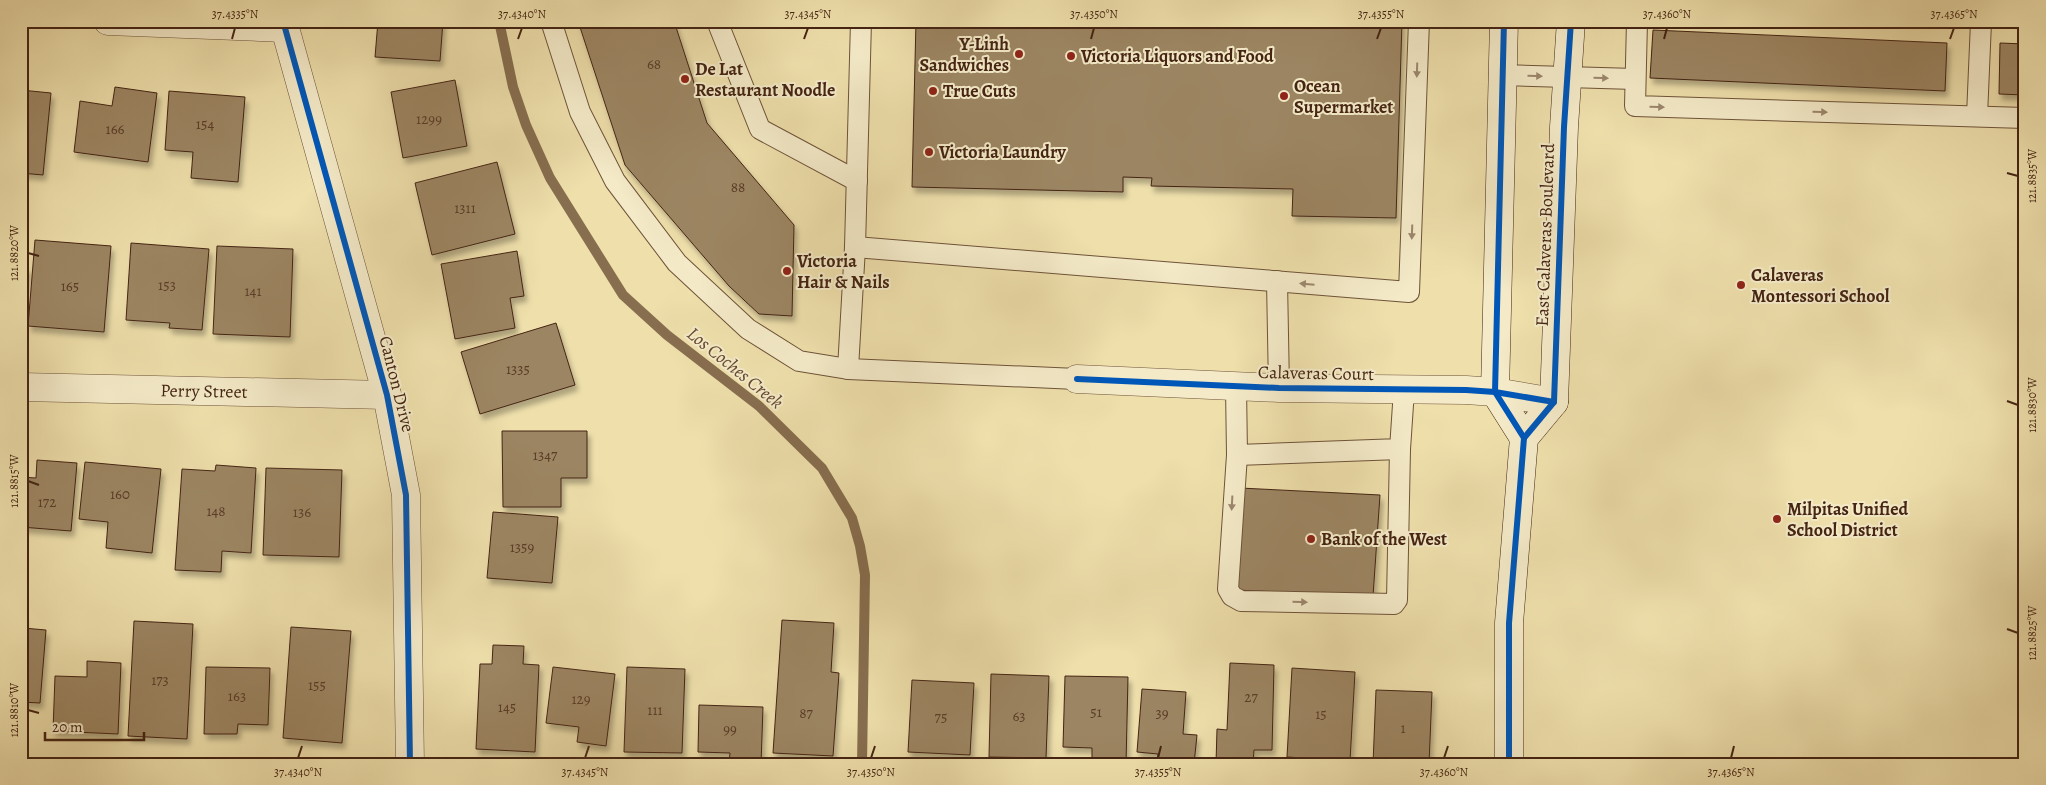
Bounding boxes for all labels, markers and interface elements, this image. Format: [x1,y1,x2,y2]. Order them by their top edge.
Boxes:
text: 37.4335°N [212,6,259,22]
text: 37.4340°N [498,6,546,22]
text: 37.4345°N [785,6,832,22]
text: 37.4350°N [1070,6,1118,22]
text: 37.4355°N [1358,6,1405,22]
text: 37.4360°N [1643,6,1692,22]
text: 37.4365°N [1930,6,1978,22]
place label: Y-Linh Sandwiches [919,32,1009,77]
place label: Victoria Liquors and Food [1080,44,1274,68]
marker: Y-Linh Sandwiches [1013,48,1025,60]
marker: Victoria Liquors and Food [1065,50,1077,62]
house number: 68 [647,54,661,74]
place label: De Lat Restaurant Noodle [695,57,835,102]
one-way arrow [1413,62,1421,78]
one-way arrow [1527,72,1543,80]
marker: De Lat Restaurant Noodle [679,73,691,85]
place label: Ocean Supermarket [1294,74,1393,119]
one-way arrow [1594,74,1610,82]
place label: True Cuts [943,79,1016,103]
marker: True Cuts [927,85,939,97]
marker: Ocean Supermarket [1278,90,1290,102]
one-way arrow [1649,103,1665,111]
one-way arrow [1812,108,1828,116]
house number: 1299 [416,109,442,129]
house number: 154 [196,114,214,134]
house number: 166 [106,119,125,139]
place label: Victoria Laundry [938,140,1067,164]
street label: East Calaveras Boulevard [1530,143,1560,327]
marker: Victoria Laundry [923,146,935,158]
text: 121.8835°W [2024,148,2040,203]
house number: 88 [731,177,745,197]
house number: 1311 [454,198,476,218]
text: 121.8820°W [6,224,22,281]
one-way arrow [1407,225,1415,241]
place label: Victoria Hair & Nails [796,249,890,294]
place label: Calaveras Montessori School [1751,263,1890,308]
marker: Victoria Hair & Nails [781,265,793,277]
house number: 153 [158,275,176,295]
house number: 165 [61,276,79,296]
one-way arrow [1299,279,1315,287]
marker: Calaveras Montessori School [1735,279,1747,291]
house number: 141 [244,281,262,301]
water label: Los Coches Creek [681,321,789,415]
street label: Canton Drive [373,333,421,435]
house number: 1335 [506,359,530,379]
street label: Calaveras Court [1258,360,1374,386]
text: 121.8830°W [2024,376,2040,433]
street label: Perry Street [160,378,248,404]
house number: 1347 [533,445,558,465]
text: 121.8815°W [6,454,22,508]
house number: 160 [110,484,130,504]
house number: 172 [38,492,56,512]
one-way arrow [1228,496,1236,512]
place label: Milpitas Unified School District [1787,497,1908,542]
house number: 148 [206,501,226,521]
house number: 136 [293,502,311,522]
marker: Milpitas Unified School District [1771,513,1783,525]
place label: Bank of the West [1321,527,1447,551]
marker: Bank of the West [1305,533,1317,545]
house number: 1359 [510,537,534,557]
one-way arrow [1292,598,1308,606]
text: 121.8825°W [2024,605,2040,660]
house number: 173 [151,670,169,690]
house number: 155 [308,675,326,695]
text: 121.8810°W [6,682,22,737]
house number: 163 [228,686,246,706]
house number: 27 [1244,687,1258,707]
house number: 129 [571,689,591,709]
house number: 145 [498,697,516,717]
house number: 111 [647,700,663,720]
house number: 51 [1090,702,1102,722]
house number: 87 [799,703,813,723]
house number: 39 [1155,703,1169,723]
house number: 15 [1315,704,1327,724]
house number: 63 [1012,706,1026,726]
house number: 75 [935,707,947,727]
scale bar [45,710,144,742]
text: 20 m [52,717,83,737]
house number: 1 [1400,718,1406,738]
house number: 99 [723,719,737,739]
text: 37.4340°N [274,764,322,780]
text: 37.4345°N [562,764,609,780]
text: 37.4350°N [847,764,895,780]
text: 37.4355°N [1135,764,1182,780]
text: 37.4360°N [1420,764,1469,780]
text: 37.4365°N [1707,764,1755,780]

